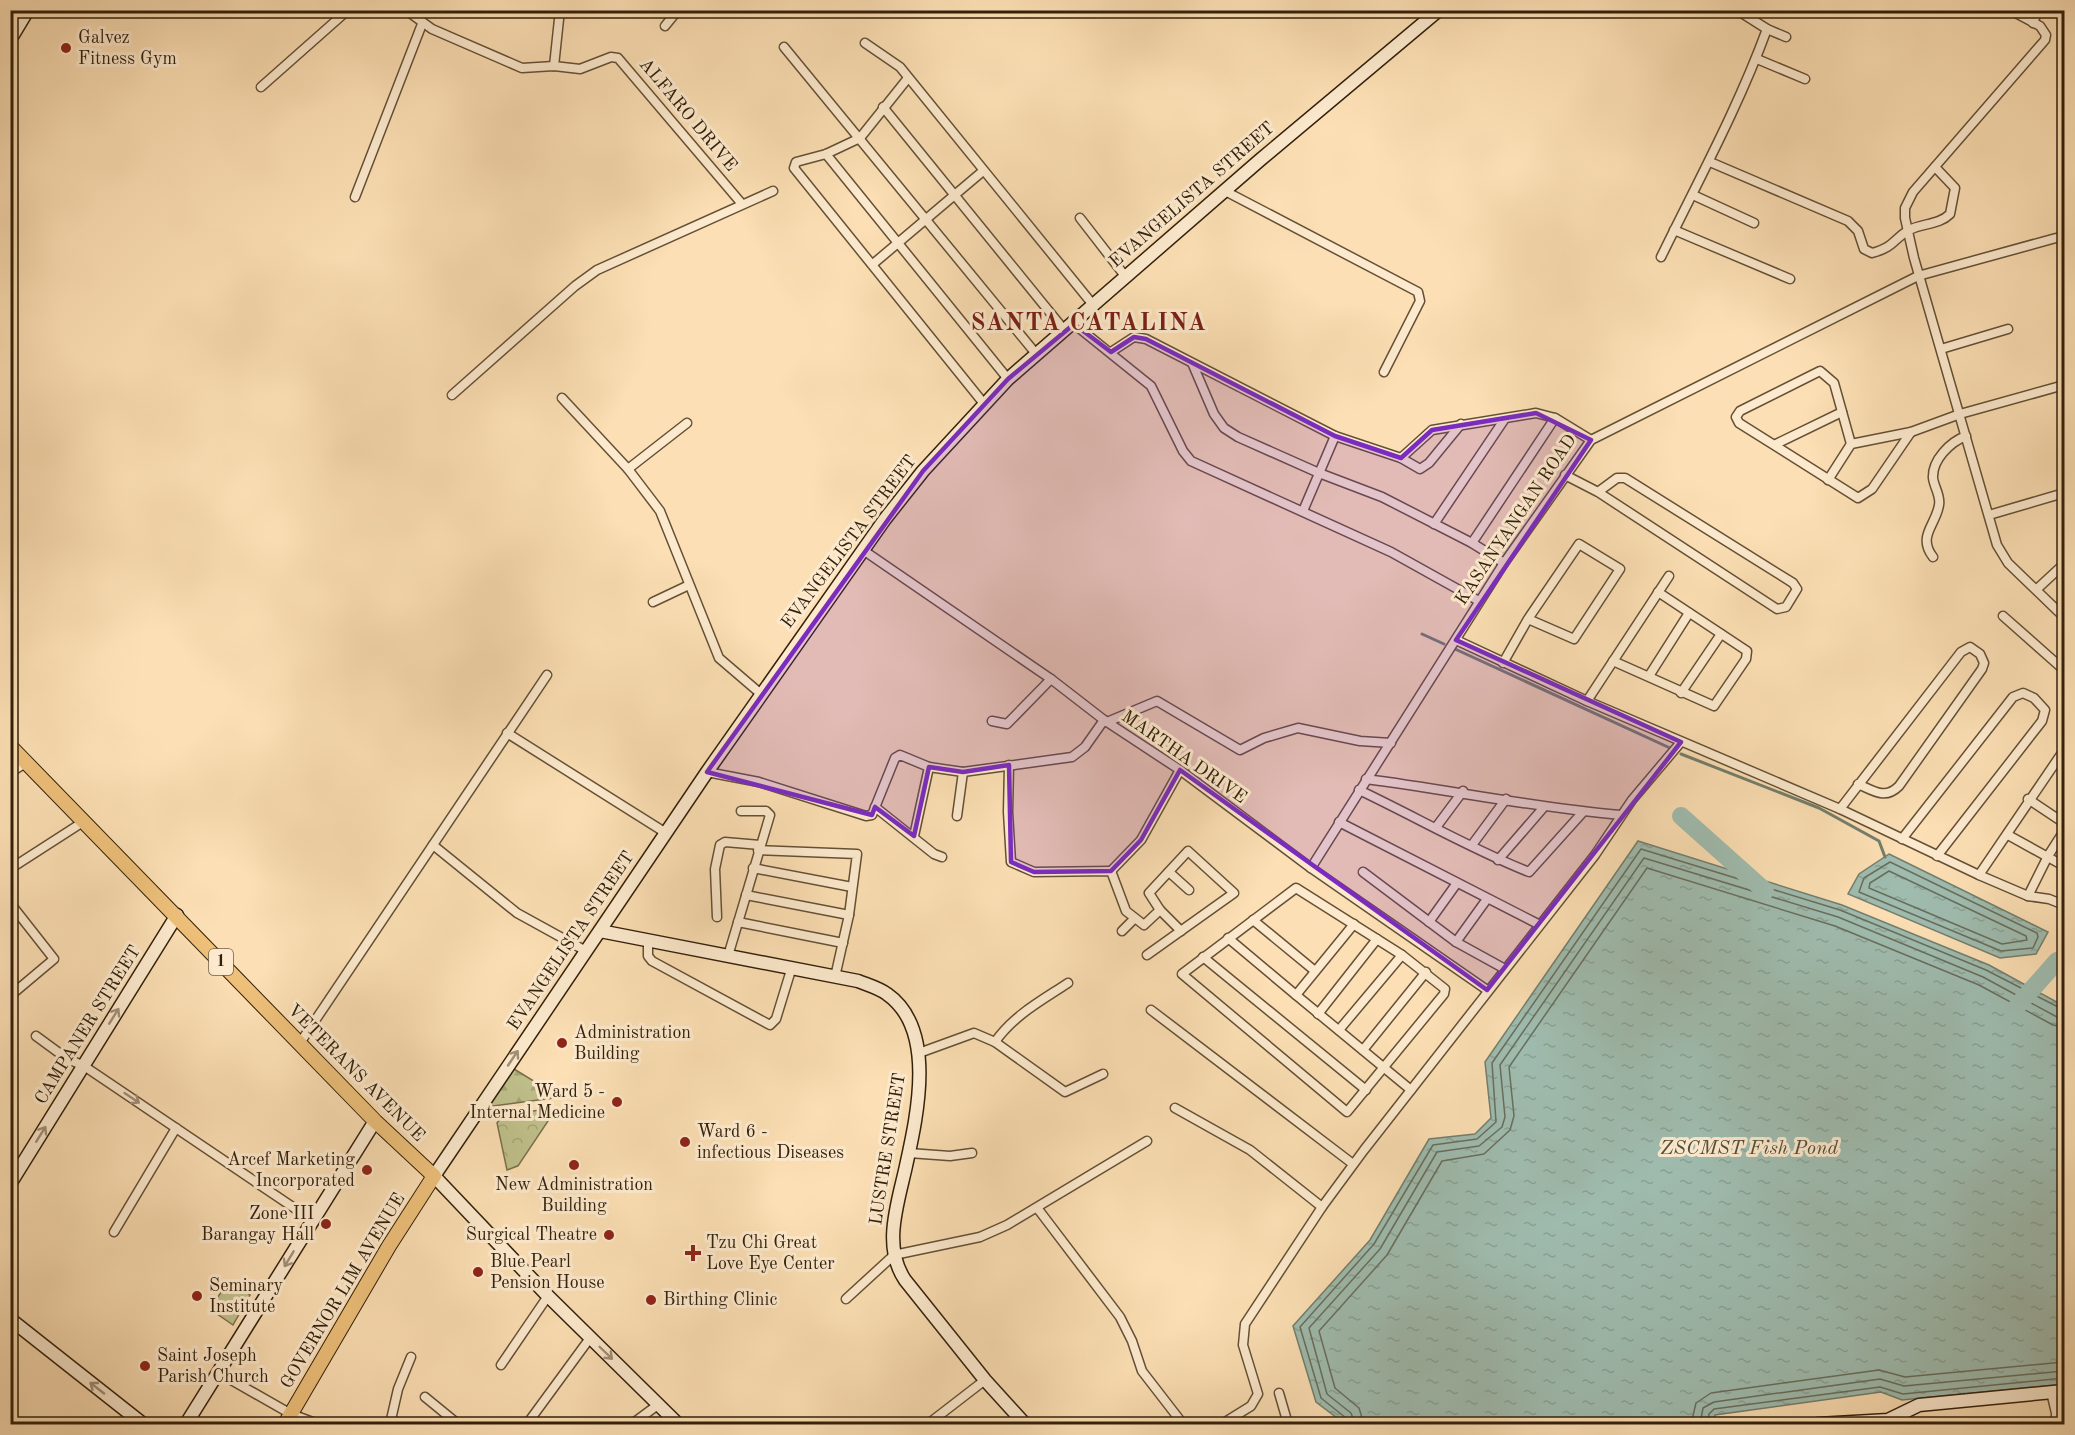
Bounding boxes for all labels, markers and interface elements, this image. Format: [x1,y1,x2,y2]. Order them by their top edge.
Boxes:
place label: Galvez Fitness Gym [78,29,177,68]
marker: Galvez Fitness Gym [59,41,73,55]
street label: ALFARO DRIVE [636,55,740,175]
street label: EVANGELISTA STREET [1106,119,1278,271]
district label: SANTA CATALINA [971,312,1207,336]
street label: KASANYANGAN ROAD [1452,431,1580,609]
street label: EVANGELISTA STREET [778,452,920,632]
street label: MARTHA DRIVE [1118,707,1250,807]
street label: EVANGELISTA STREET [504,848,638,1034]
street label: CAMPANER STREET [32,942,144,1108]
road number: 1 [209,949,233,975]
street label: VETERANS AVENUE [284,1001,428,1145]
one-way arrow [109,1008,121,1025]
place label: Administration Building [574,1024,691,1063]
marker: Administration Building [555,1036,569,1050]
one-way arrow [507,1049,520,1066]
street label: LUSTRE STREET [867,1072,909,1226]
place label: Ward 5 - Internal Medicine [469,1083,605,1122]
one-way arrow [123,1092,140,1104]
marker: Ward 5 - Internal Medicine [610,1095,624,1109]
place label: Ward 6 - infectious Diseases [697,1123,844,1162]
one-way arrow [36,1126,48,1143]
marker: Ward 6 - infectious Diseases [678,1135,692,1149]
water label: ZSCMST Fish Pond [1660,1139,1838,1159]
place label: Arcef Marketing Incorporated [227,1151,355,1190]
marker: New Administration Building [567,1158,581,1172]
marker: Arcef Marketing Incorporated [360,1163,374,1177]
place label: New Administration Building [495,1176,653,1215]
street label: GOVERNOR LIM AVENUE [277,1190,409,1392]
place label: Zone III Barangay Hall [201,1205,314,1244]
marker: Zone III Barangay Hall [319,1217,333,1231]
place label: Surgical Theatre [466,1226,597,1244]
marker: Surgical Theatre [602,1228,616,1242]
place label: Tzu Chi Great Love Eye Center [706,1234,835,1273]
marker: Tzu Chi Great Love Eye Center [684,1244,702,1262]
one-way arrow [282,1250,294,1267]
place label: Blue Pearl Pension House [490,1253,604,1292]
marker: Blue Pearl Pension House [471,1265,485,1279]
place label: Seminary Institute [209,1277,284,1316]
marker: Seminary Institute [190,1289,204,1303]
place label: Birthing Clinic [663,1291,777,1309]
marker: Birthing Clinic [644,1293,658,1307]
one-way arrow [599,1346,614,1361]
place label: Saint Joseph Parish Church [157,1347,269,1386]
marker: Saint Joseph Parish Church [138,1359,152,1373]
one-way arrow [89,1382,105,1395]

